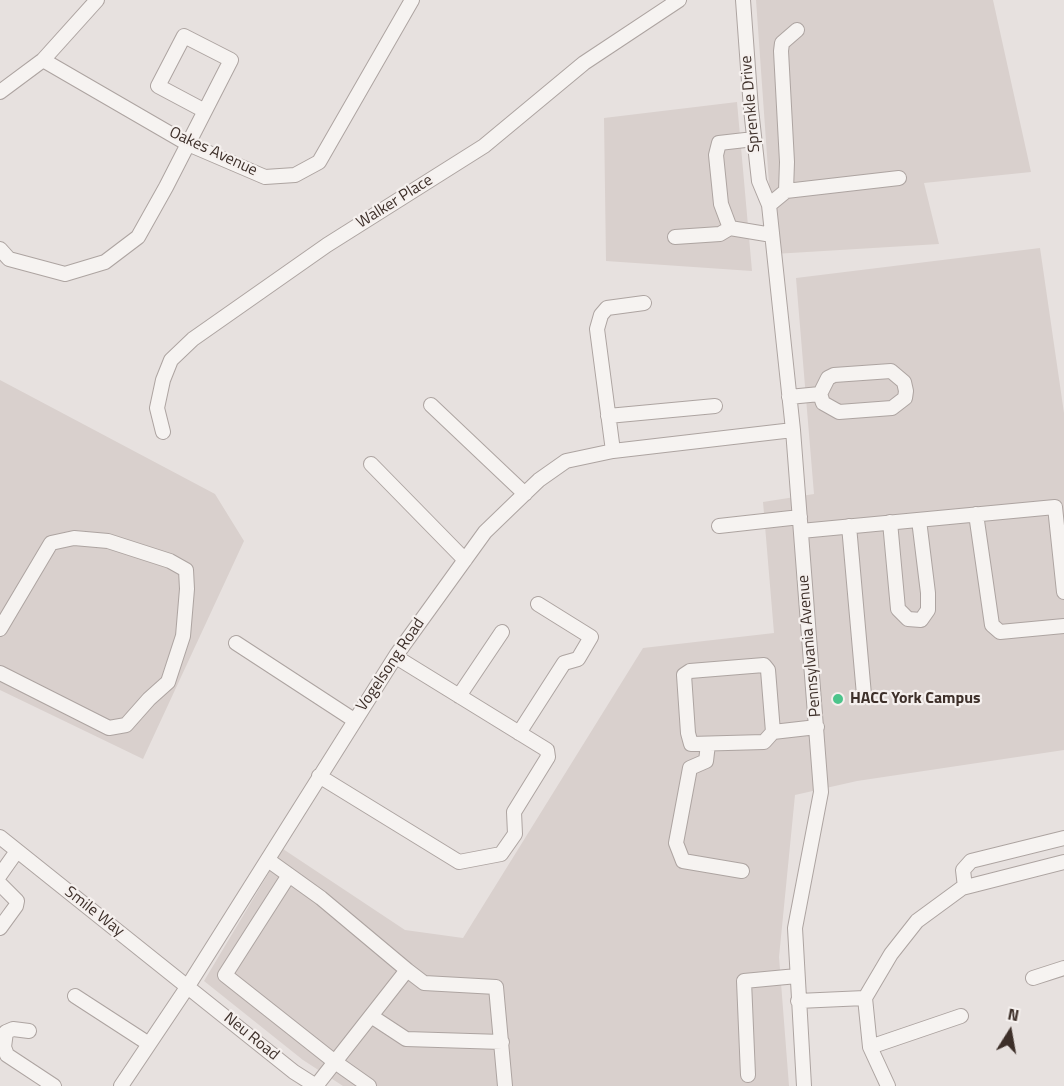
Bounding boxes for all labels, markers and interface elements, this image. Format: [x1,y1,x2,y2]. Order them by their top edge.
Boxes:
street label: Sprenkle Drive [737,55,765,153]
street label: Oakes Avenue [166,123,260,181]
street label: Walker Place [353,171,437,233]
street label: Pennsylvania Avenue [794,574,826,718]
street label: Vogelsong Road [353,615,429,715]
place label: HACC York Campus [850,689,981,709]
marker: HACC York Campus [831,692,845,706]
street label: Smile Way [60,883,128,941]
text: N [1006,1001,1021,1027]
north arrow [980,1002,1040,1062]
street label: Neu Road [220,1009,282,1065]

